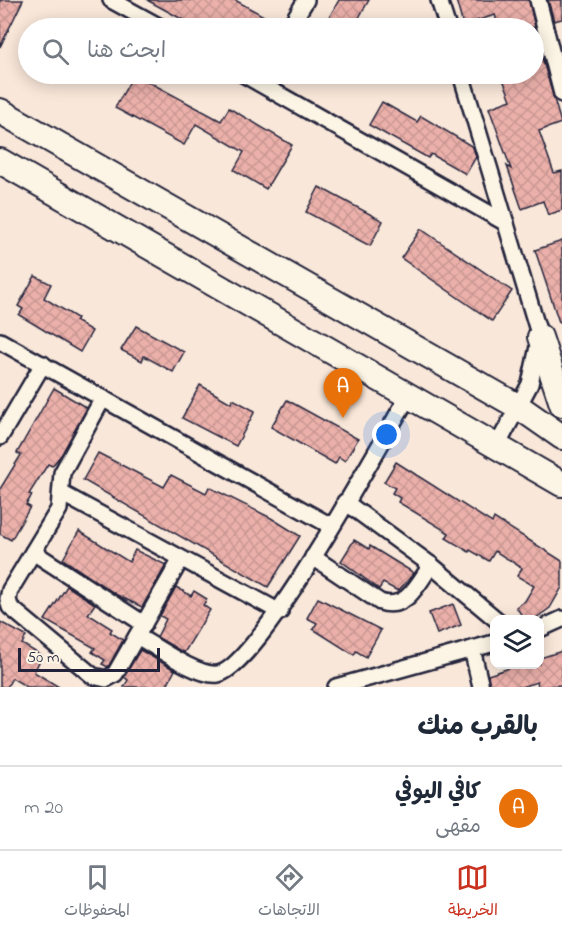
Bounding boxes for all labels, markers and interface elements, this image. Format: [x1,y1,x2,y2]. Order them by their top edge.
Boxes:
search box [18,18,544,84]
icon: search [39,35,72,68]
text: ابحث هنا [87,36,166,68]
pin: A [324,368,362,418]
your location [372,420,401,449]
map controls [490,615,544,669]
button: layers [490,615,544,669]
scale bar [18,645,160,672]
text: 50 m [27,646,59,670]
text: بالقرب منك [417,709,538,747]
text: كافي اليوفي [395,777,481,809]
text: 20 m [24,794,63,823]
text: A [512,794,525,823]
text: مقهى [435,813,481,842]
tab: المحفوظات [64,861,130,924]
tab: الاتجاهات [258,861,320,924]
tab: الخريطة [448,861,498,924]

